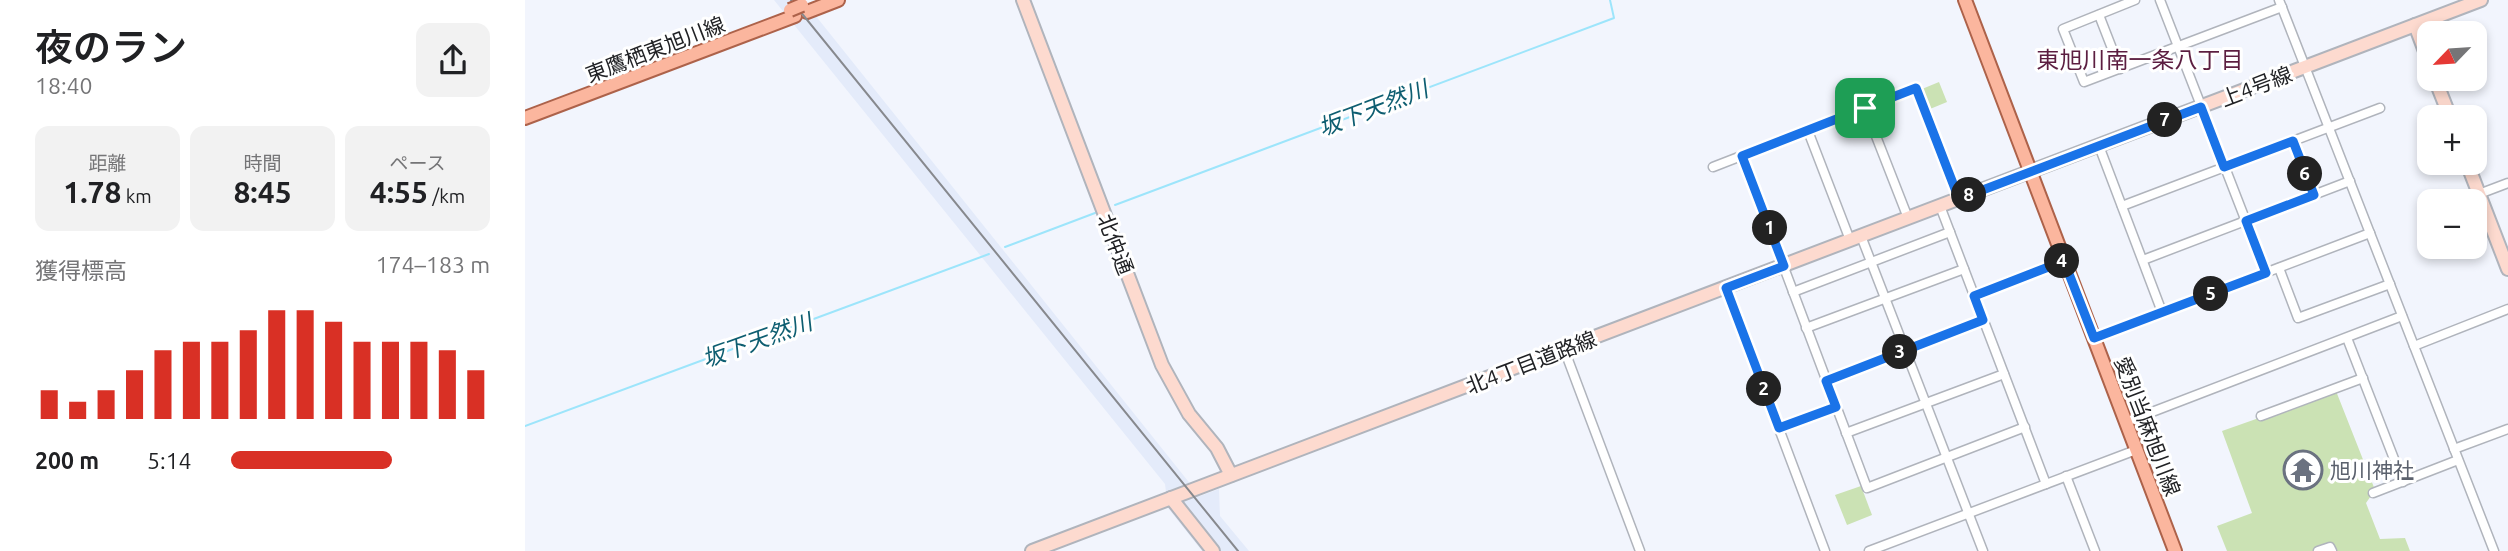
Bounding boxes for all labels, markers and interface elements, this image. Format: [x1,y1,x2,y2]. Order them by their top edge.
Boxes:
street label: 東鷹栖東旭川線 [582,11,728,87]
north arrow [2417,21,2487,91]
map controls [2417,21,2487,259]
button: share [416,23,490,97]
text: 夜のラン [35,26,187,68]
district label: 東旭川南一条八丁目 [2037,47,2244,72]
street label: 上4号線 [2217,61,2295,111]
text: 18:40 [35,73,93,98]
water label: 坂下天然川 [1315,75,1434,140]
pin [1835,78,1895,138]
icon: arrive [1846,89,1884,127]
pin: 7 [2147,102,2183,138]
button: + [2417,105,2487,175]
text: 7 [2159,108,2170,130]
text: 距離 [88,152,127,174]
text: 時間 [243,152,282,174]
text: ペース [389,152,446,174]
pin: 6 [2287,156,2323,192]
text: 6 [2299,162,2310,184]
text: 1.78 [63,175,121,209]
text: 8:45 [233,175,292,209]
text: 4:55 [370,175,428,209]
pin: 8 [1951,178,1987,212]
text: 8 [1963,183,1974,205]
text: km [121,185,152,207]
text: /km [428,185,465,207]
button: − [2417,189,2487,259]
street label: 北仲通 [1094,210,1138,278]
pin: 1 [1753,210,1787,246]
text: 1 [1764,216,1775,238]
pin: 4 [2045,244,2079,278]
text: 4 [2056,249,2067,271]
text: 174–183 m [376,252,490,277]
text: 獲得標高 [35,258,127,283]
pin: 5 [2193,276,2229,312]
text: 5 [2205,282,2216,304]
water label: 坂下天然川 [699,308,818,371]
street label: 北4丁目道路線 [1462,326,1600,398]
pin: 3 [1883,334,1917,370]
text: 3 [1894,340,1905,362]
street label: 愛別当麻旭川線 [2110,353,2186,499]
pin: 2 [1747,372,1781,406]
text: 2 [1758,377,1769,399]
text: 200 m [35,448,99,473]
text: 5:14 [147,448,192,473]
temple icon: 旭川神社 [2282,449,2324,491]
place label: 旭川神社 [2330,458,2414,482]

